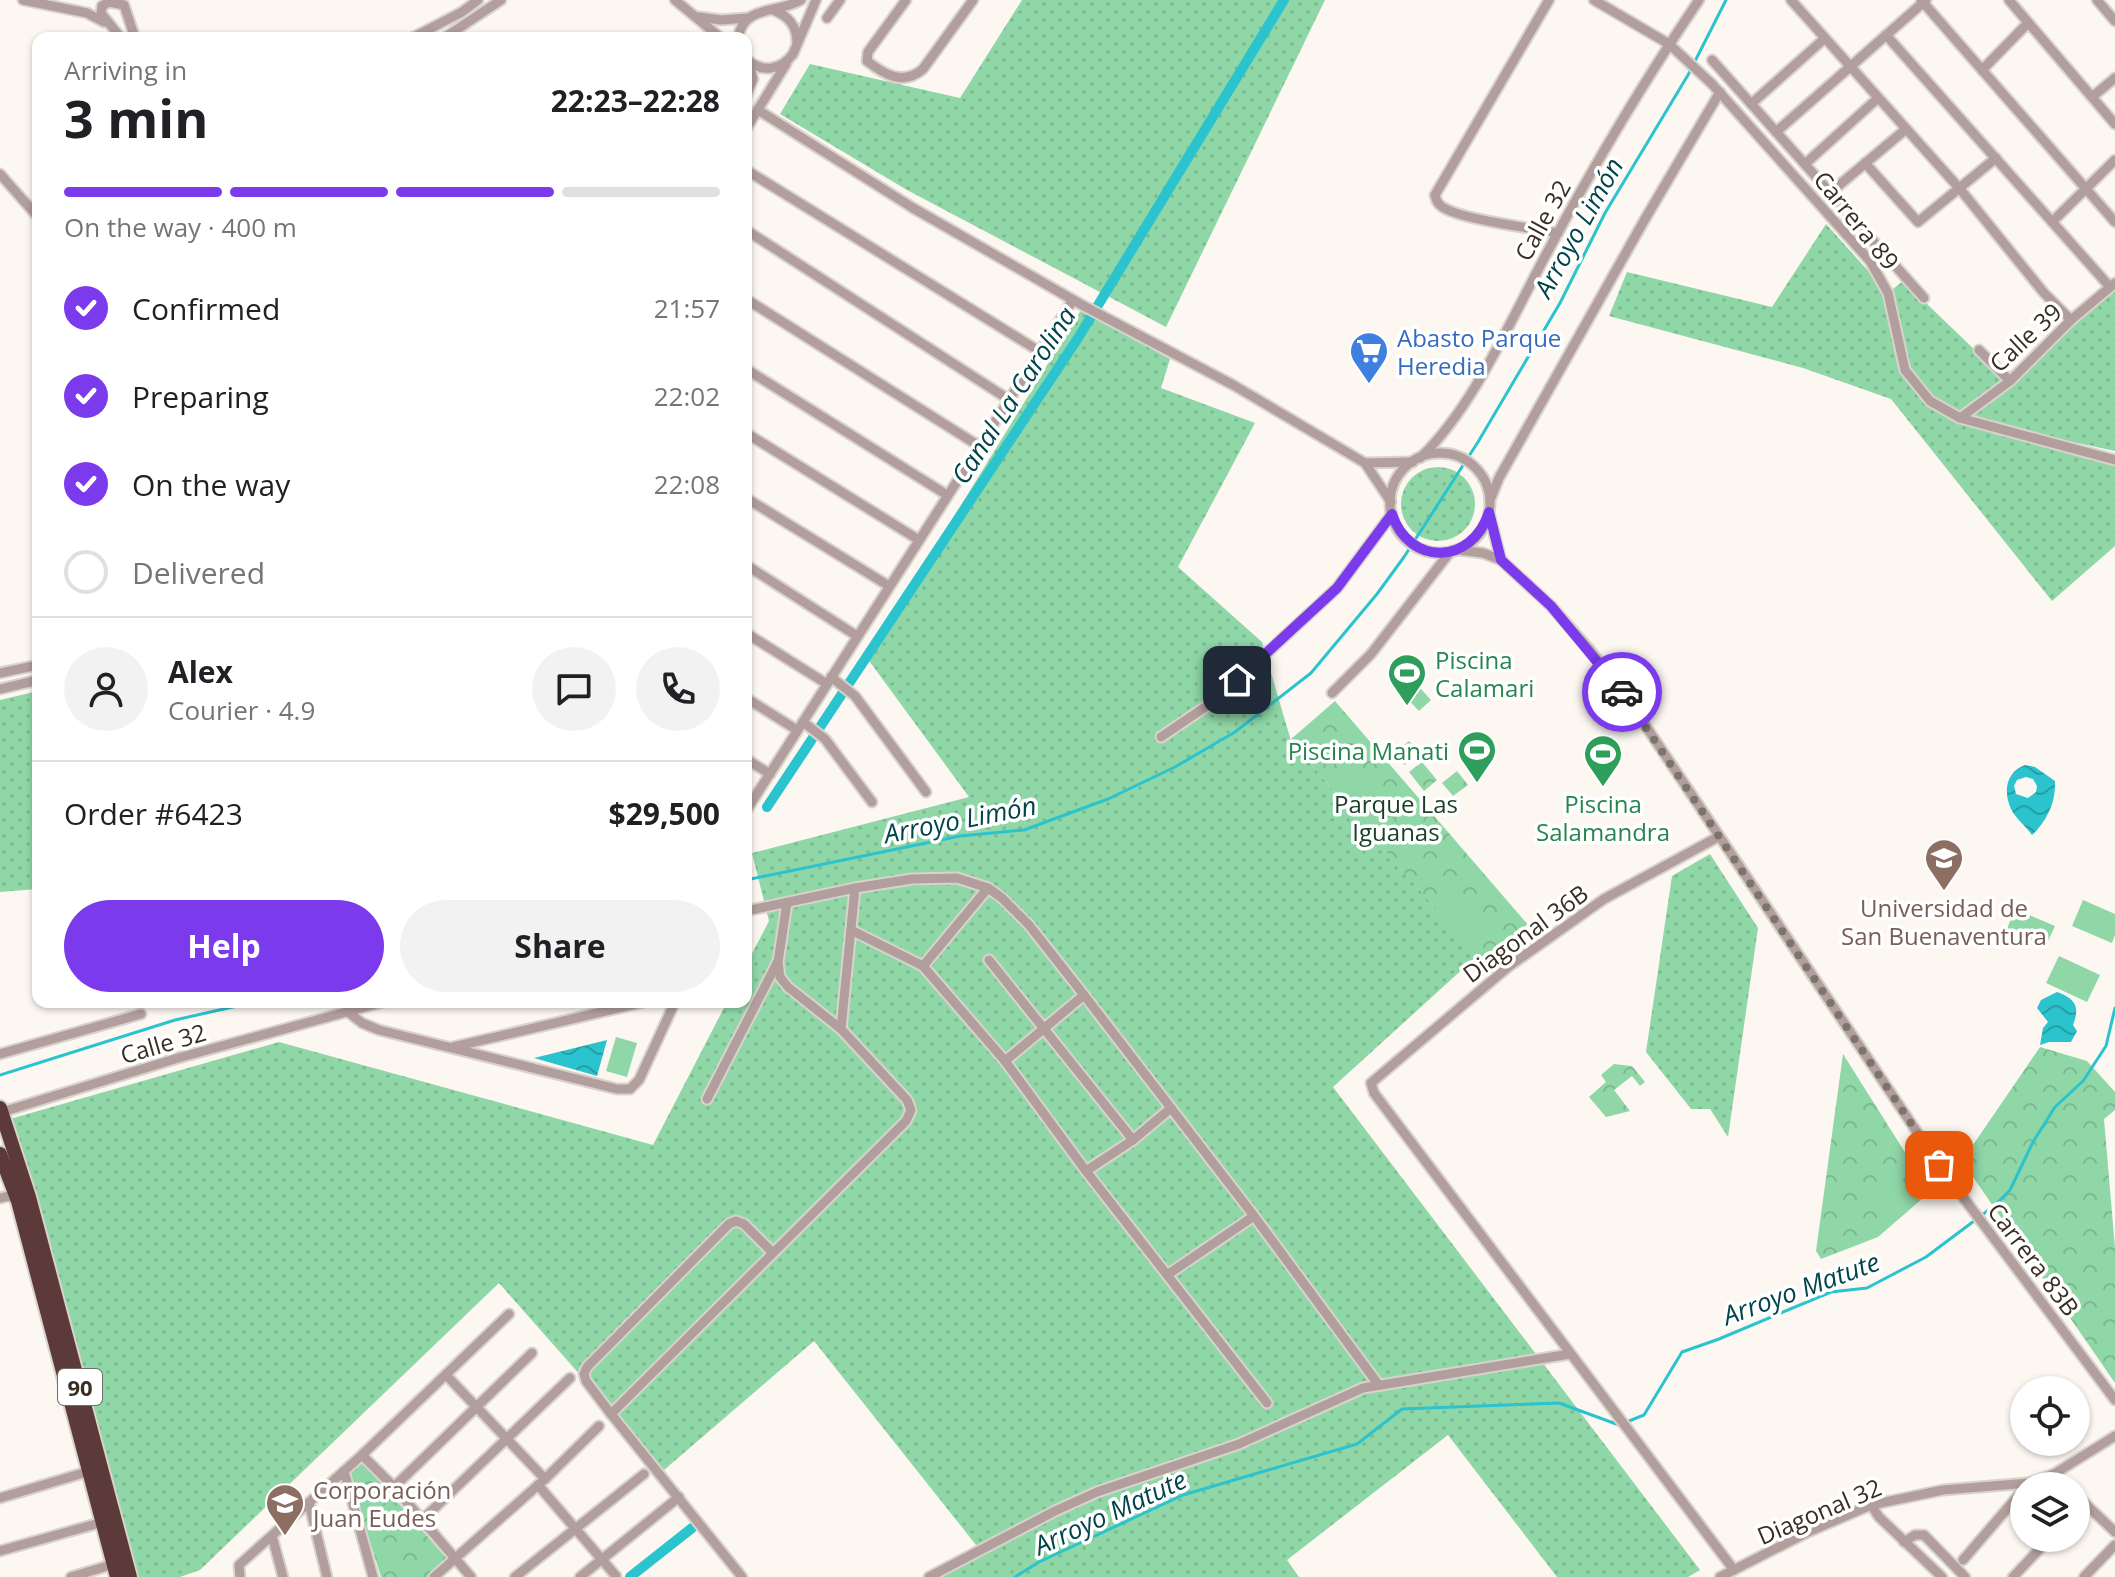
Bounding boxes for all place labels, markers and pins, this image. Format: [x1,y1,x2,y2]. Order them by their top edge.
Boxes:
place label: Abasto Parque Heredia [1397,321,1561,382]
supermarket icon: Abasto Parque Heredia [1348,330,1390,385]
place label: Piscina Calamari [1435,643,1534,704]
pin [1203,646,1271,714]
sports icon: Piscina Calamari [1386,652,1428,707]
sports icon: Piscina Manati [1456,729,1498,784]
sports icon: Piscina Salamandra [1582,733,1624,788]
place label: Piscina Manati [1288,734,1449,767]
place label: Piscina Salamandra [1536,787,1670,848]
school or university icon: Universidad de San Buenaventura [1923,837,1965,892]
place label: Universidad de San Buenaventura [1841,891,2047,952]
pin [1905,1131,1973,1199]
place label: Corporación Juan Eudes [311,1473,451,1534]
school or university icon: Corporación Juan Eudes [264,1482,306,1537]

